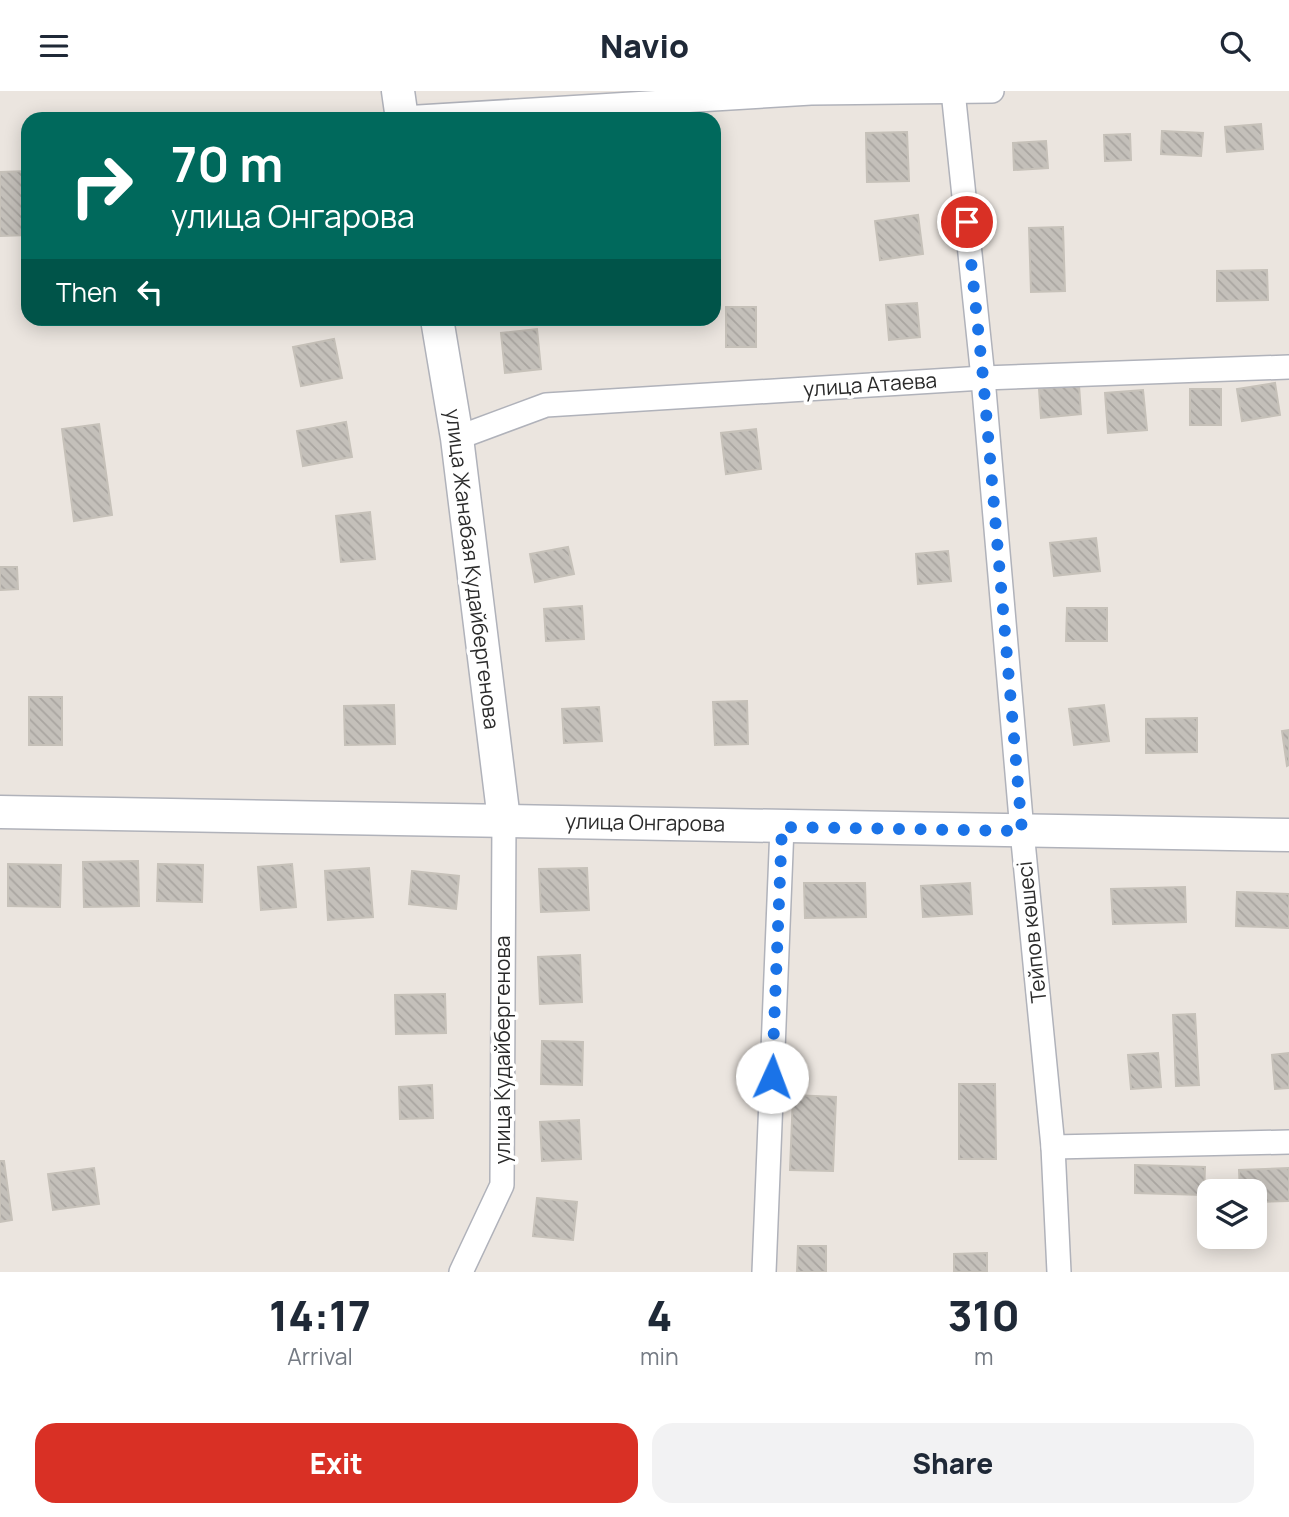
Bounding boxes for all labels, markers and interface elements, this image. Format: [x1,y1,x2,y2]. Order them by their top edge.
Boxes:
text: Navio [600,24,689,68]
icon: menu [35,27,73,65]
icon: search [1216,27,1254,65]
text: 70 m [171,130,283,197]
icon: right [56,140,147,231]
pin [937,192,997,252]
text: улица Онгарова [171,194,415,238]
icon: arrive [948,203,986,241]
icon: left [131,273,169,311]
text: Then [56,274,117,310]
street label: улица Атаева [802,365,938,403]
street label: улица Жанабая Кудайбергенова [439,407,507,731]
street label: улица Онгарова [565,807,725,837]
street label: Тейпов көшесі [1010,860,1052,1004]
street label: улица Кудайбергенова [488,936,516,1164]
position arrow [735,1040,809,1114]
map controls [1197,1179,1267,1249]
button: layers [1197,1179,1267,1249]
text: 14:17 [269,1286,371,1344]
text: 4 [646,1286,672,1344]
text: 310 [948,1286,1020,1344]
text: Arrival [287,1340,353,1372]
text: min [640,1340,679,1372]
text: m [974,1340,994,1372]
button: Exit [35,1423,638,1503]
button: Share [652,1423,1254,1503]

